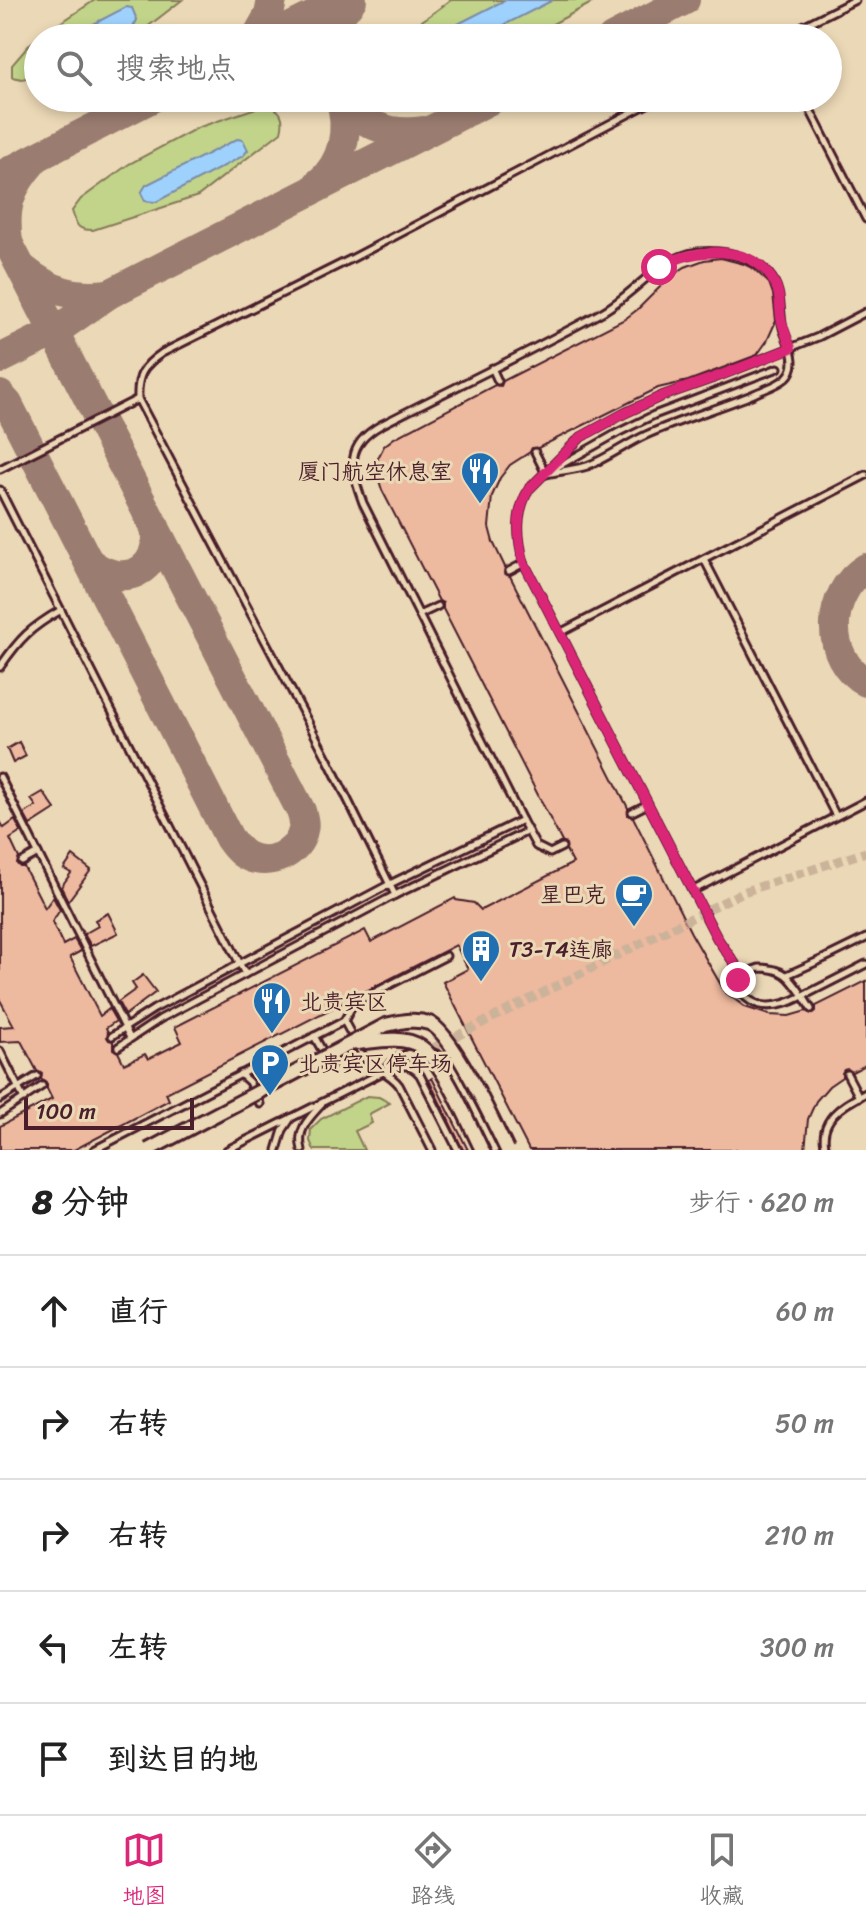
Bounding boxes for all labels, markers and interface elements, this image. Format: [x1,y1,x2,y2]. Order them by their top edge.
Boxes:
search box [24,24,842,112]
text: 搜索地点 [116,41,236,95]
icon: search [52,46,96,90]
route start [641,249,677,285]
restaurant icon: 厦门航空休息室 [459,450,501,505]
place label: 厦门航空休息室 [298,452,452,491]
cafe icon: 星巴克 [613,873,655,928]
place label: 星巴克 [540,875,606,914]
building icon: T3-T4连廊 [460,928,502,983]
place label: T3-T4连廊 [509,930,613,969]
route end [720,962,756,998]
restaurant icon: 北贵宾区 [251,980,293,1035]
place label: 北贵宾区 [300,982,388,1021]
parking icon: 北贵宾区停车场 [249,1042,291,1097]
place label: 北贵宾区停车场 [298,1044,452,1083]
text: 100 m [36,1092,96,1131]
scale bar [24,1094,194,1130]
text: 8 分钟 [32,1172,129,1232]
text: 步行 · 620 m [689,1179,834,1225]
text: 直行 [108,1284,168,1338]
text: 60 m [776,1288,834,1334]
icon: ahead [32,1289,76,1333]
text: 右转 [108,1396,168,1450]
text: 50 m [775,1400,834,1446]
icon: right [32,1401,76,1445]
text: 右转 [108,1508,168,1562]
text: 210 m [765,1512,834,1558]
icon: right [32,1513,76,1557]
text: 左转 [108,1620,168,1674]
text: 300 m [760,1624,834,1670]
icon: left [32,1625,76,1669]
text: 到达目的地 [108,1732,258,1786]
icon: arrive [32,1737,76,1781]
tab: 地图 [122,1828,166,1915]
tab: 路线 [411,1828,455,1915]
tab: 收藏 [700,1828,744,1915]

